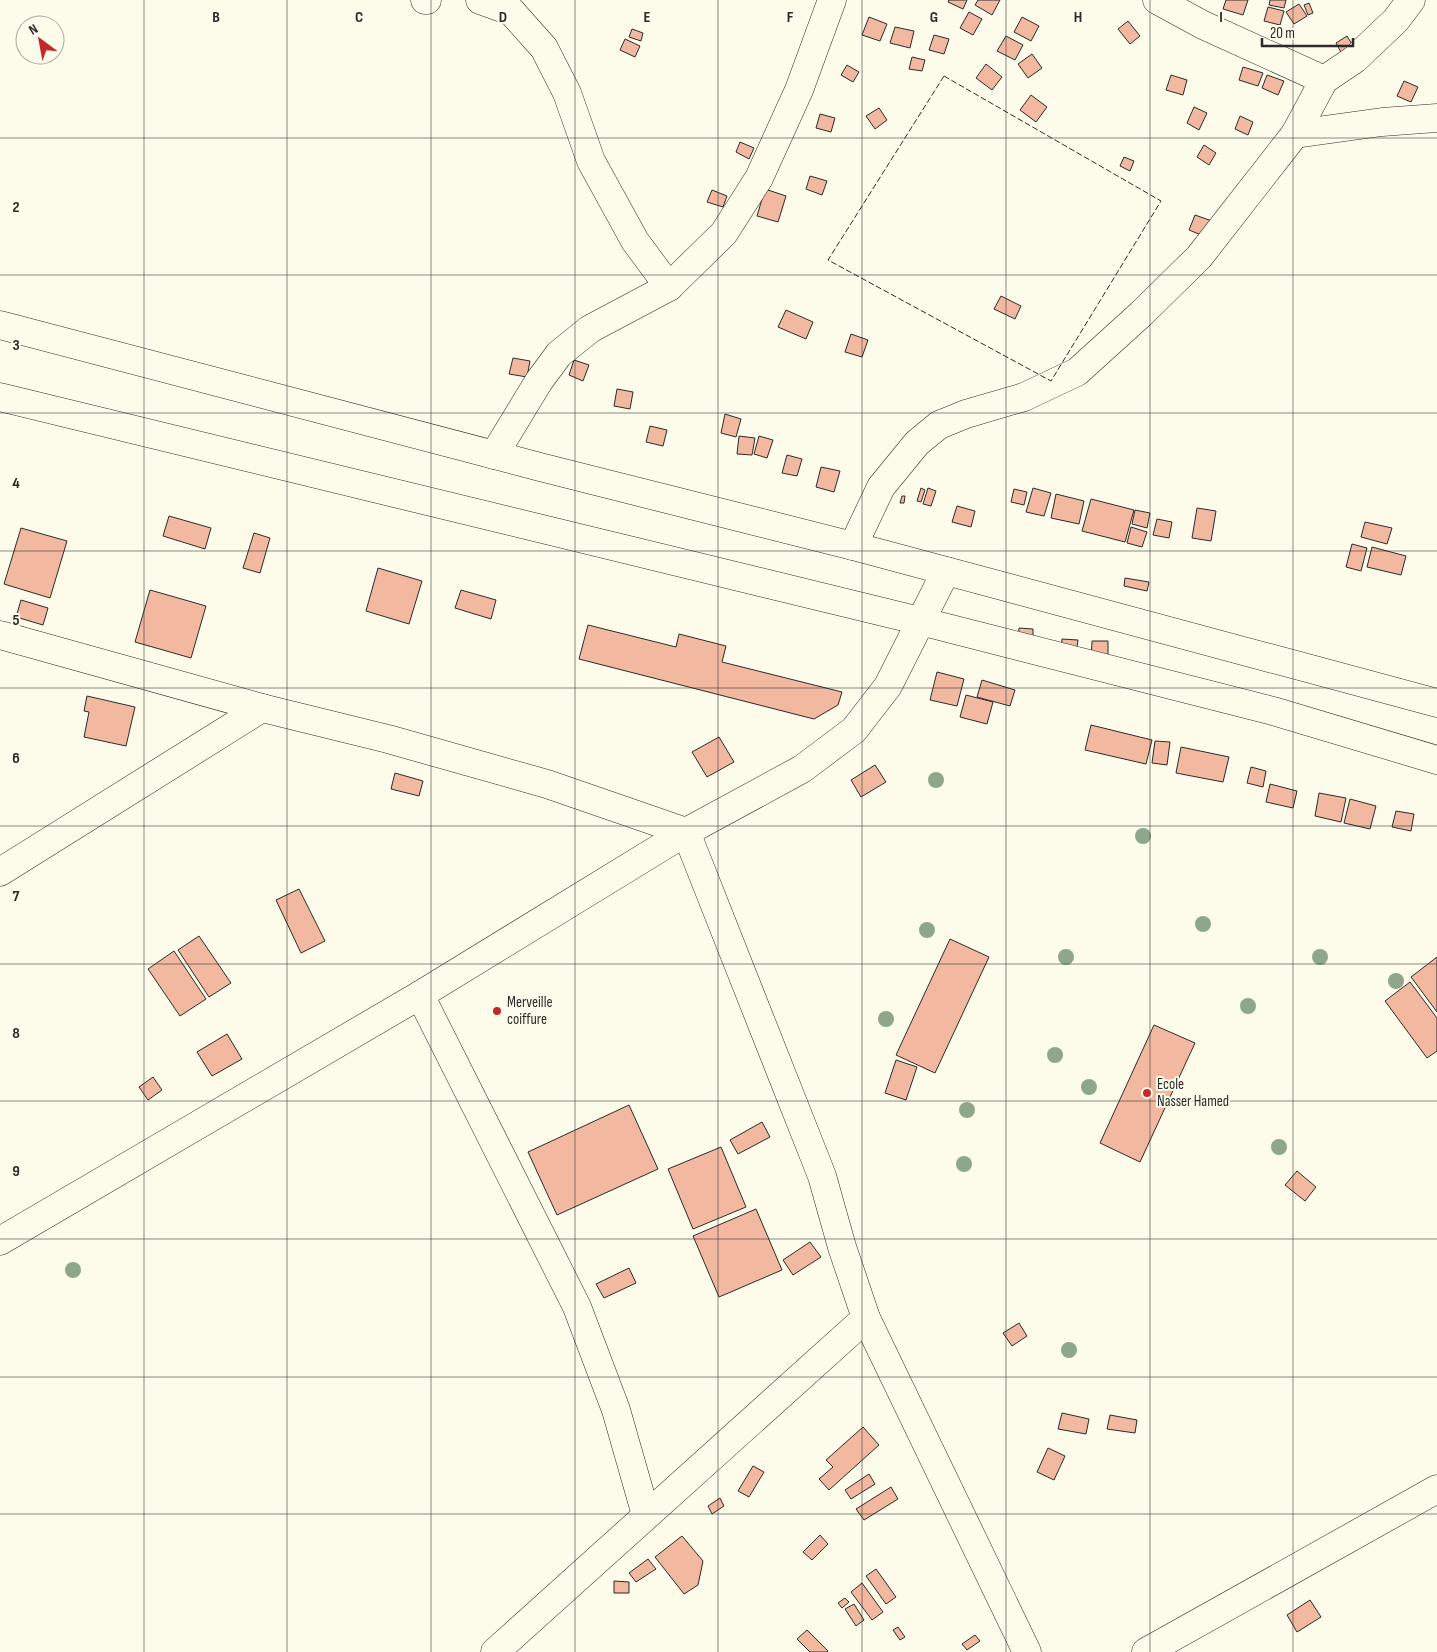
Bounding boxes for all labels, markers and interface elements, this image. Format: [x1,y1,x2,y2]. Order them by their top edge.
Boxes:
text: B [212,8,220,27]
text: C [355,8,363,27]
text: D [499,8,507,27]
text: E [644,8,651,27]
text: F [787,8,794,27]
text: G [930,8,938,27]
text: H [1074,8,1082,27]
text: I [1219,8,1223,27]
north arrow [15,15,65,65]
scale bar [1262,15,1353,47]
text: N [26,20,41,39]
text: 20 m [1270,24,1295,43]
text: 2 [12,198,20,217]
text: 3 [12,336,20,355]
text: 4 [12,474,20,493]
text: 5 [12,611,20,630]
text: 6 [12,749,20,768]
text: 7 [13,887,20,906]
place label: Merveille coiffure [507,993,552,1029]
marker: Merveille coiffure [491,1005,503,1017]
text: 8 [12,1024,20,1043]
place label: Ecole Nasser Hamed [1157,1075,1229,1111]
marker: Ecole Nasser Hamed [1141,1087,1153,1099]
text: 9 [12,1162,20,1181]

